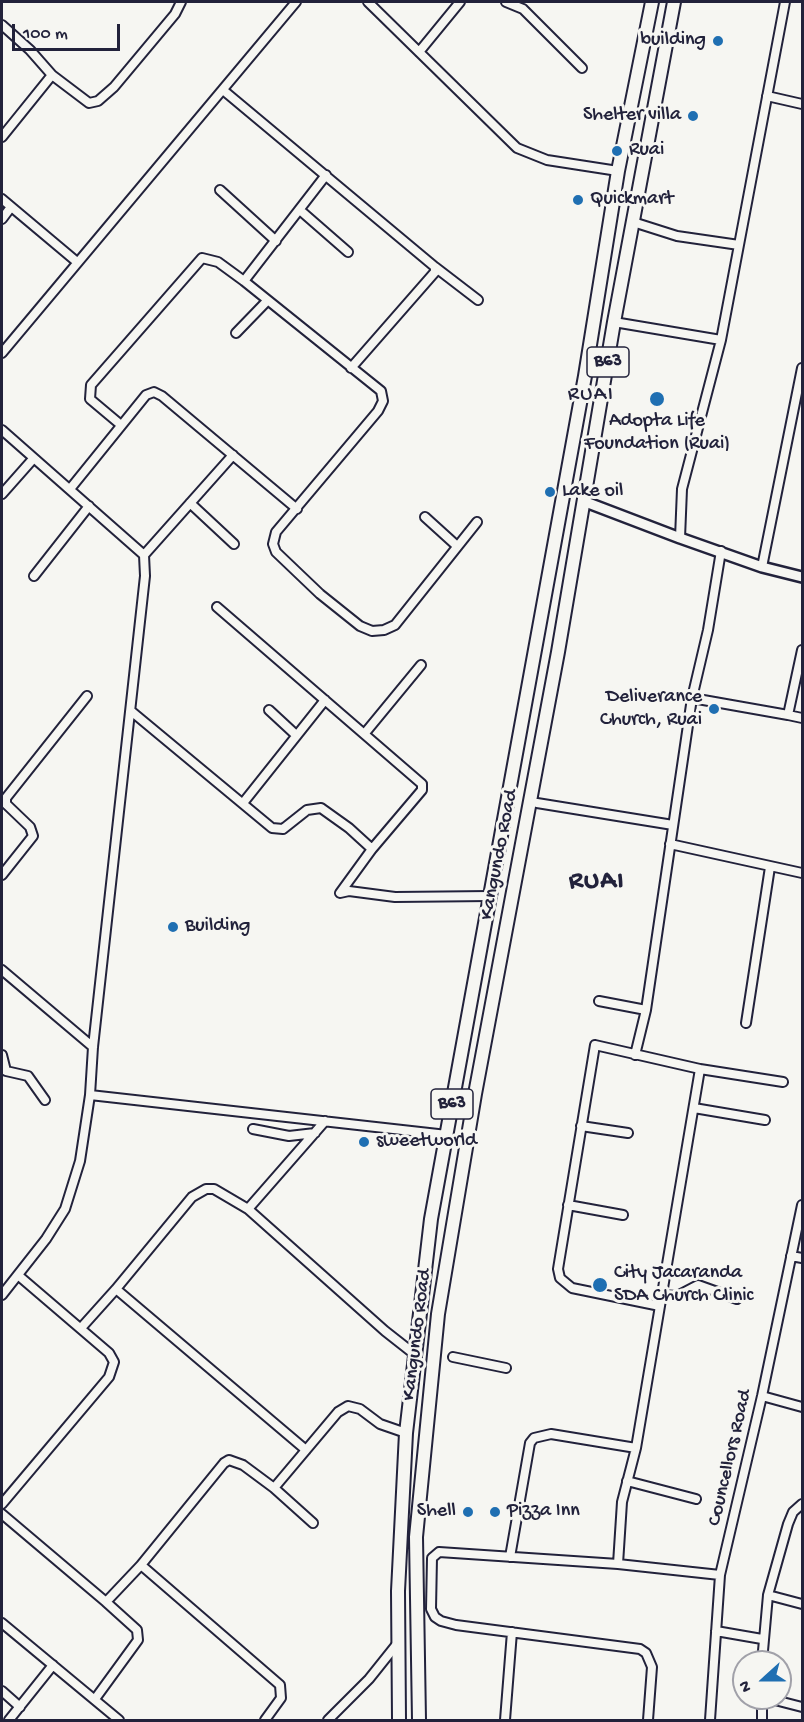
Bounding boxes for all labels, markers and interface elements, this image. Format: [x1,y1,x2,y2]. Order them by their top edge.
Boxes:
scale bar [15,12,123,50]
text: 100 m [23,24,68,45]
place label: building [640,29,706,53]
marker: building [711,34,725,48]
place label: Shelter villa [583,104,681,128]
marker: Shelter villa [686,109,700,123]
place label: Ruai [629,139,664,163]
marker: Ruai [610,144,624,158]
place label: Quickmart [590,188,673,212]
marker: Quickmart [571,193,585,207]
road number: B63 [587,347,629,377]
district label: RUAI [568,383,614,409]
marker: Adopta Life Foundation (Ruai) [648,390,666,408]
place label: Adopta Life Foundation (Ruai) [584,410,730,457]
place label: Lake oil [562,480,624,504]
marker: Lake oil [543,485,557,499]
place label: Deliverance Church, Ruai [600,686,702,733]
marker: Deliverance Church, Ruai [707,702,721,716]
street label: Kangundo Road [476,788,524,922]
district label: RUAI [569,867,625,899]
place label: Building [185,915,250,939]
marker: Building [166,920,180,934]
road number: B63 [431,1089,473,1119]
place label: sweetworld [376,1130,477,1154]
marker: sweetworld [357,1135,371,1149]
place label: City Jacaranda SDA Church Clinic [614,1262,753,1309]
street label: Kangundo Road [398,1268,438,1402]
marker: City Jacaranda SDA Church Clinic [591,1276,609,1294]
street label: Councellors Road [704,1387,758,1529]
place label: Shell [417,1500,456,1524]
place label: Pizza Inn [507,1500,580,1524]
marker: Shell [461,1505,475,1519]
marker: Pizza Inn [488,1505,502,1519]
north arrow [732,1650,792,1710]
text: N [736,1678,757,1694]

